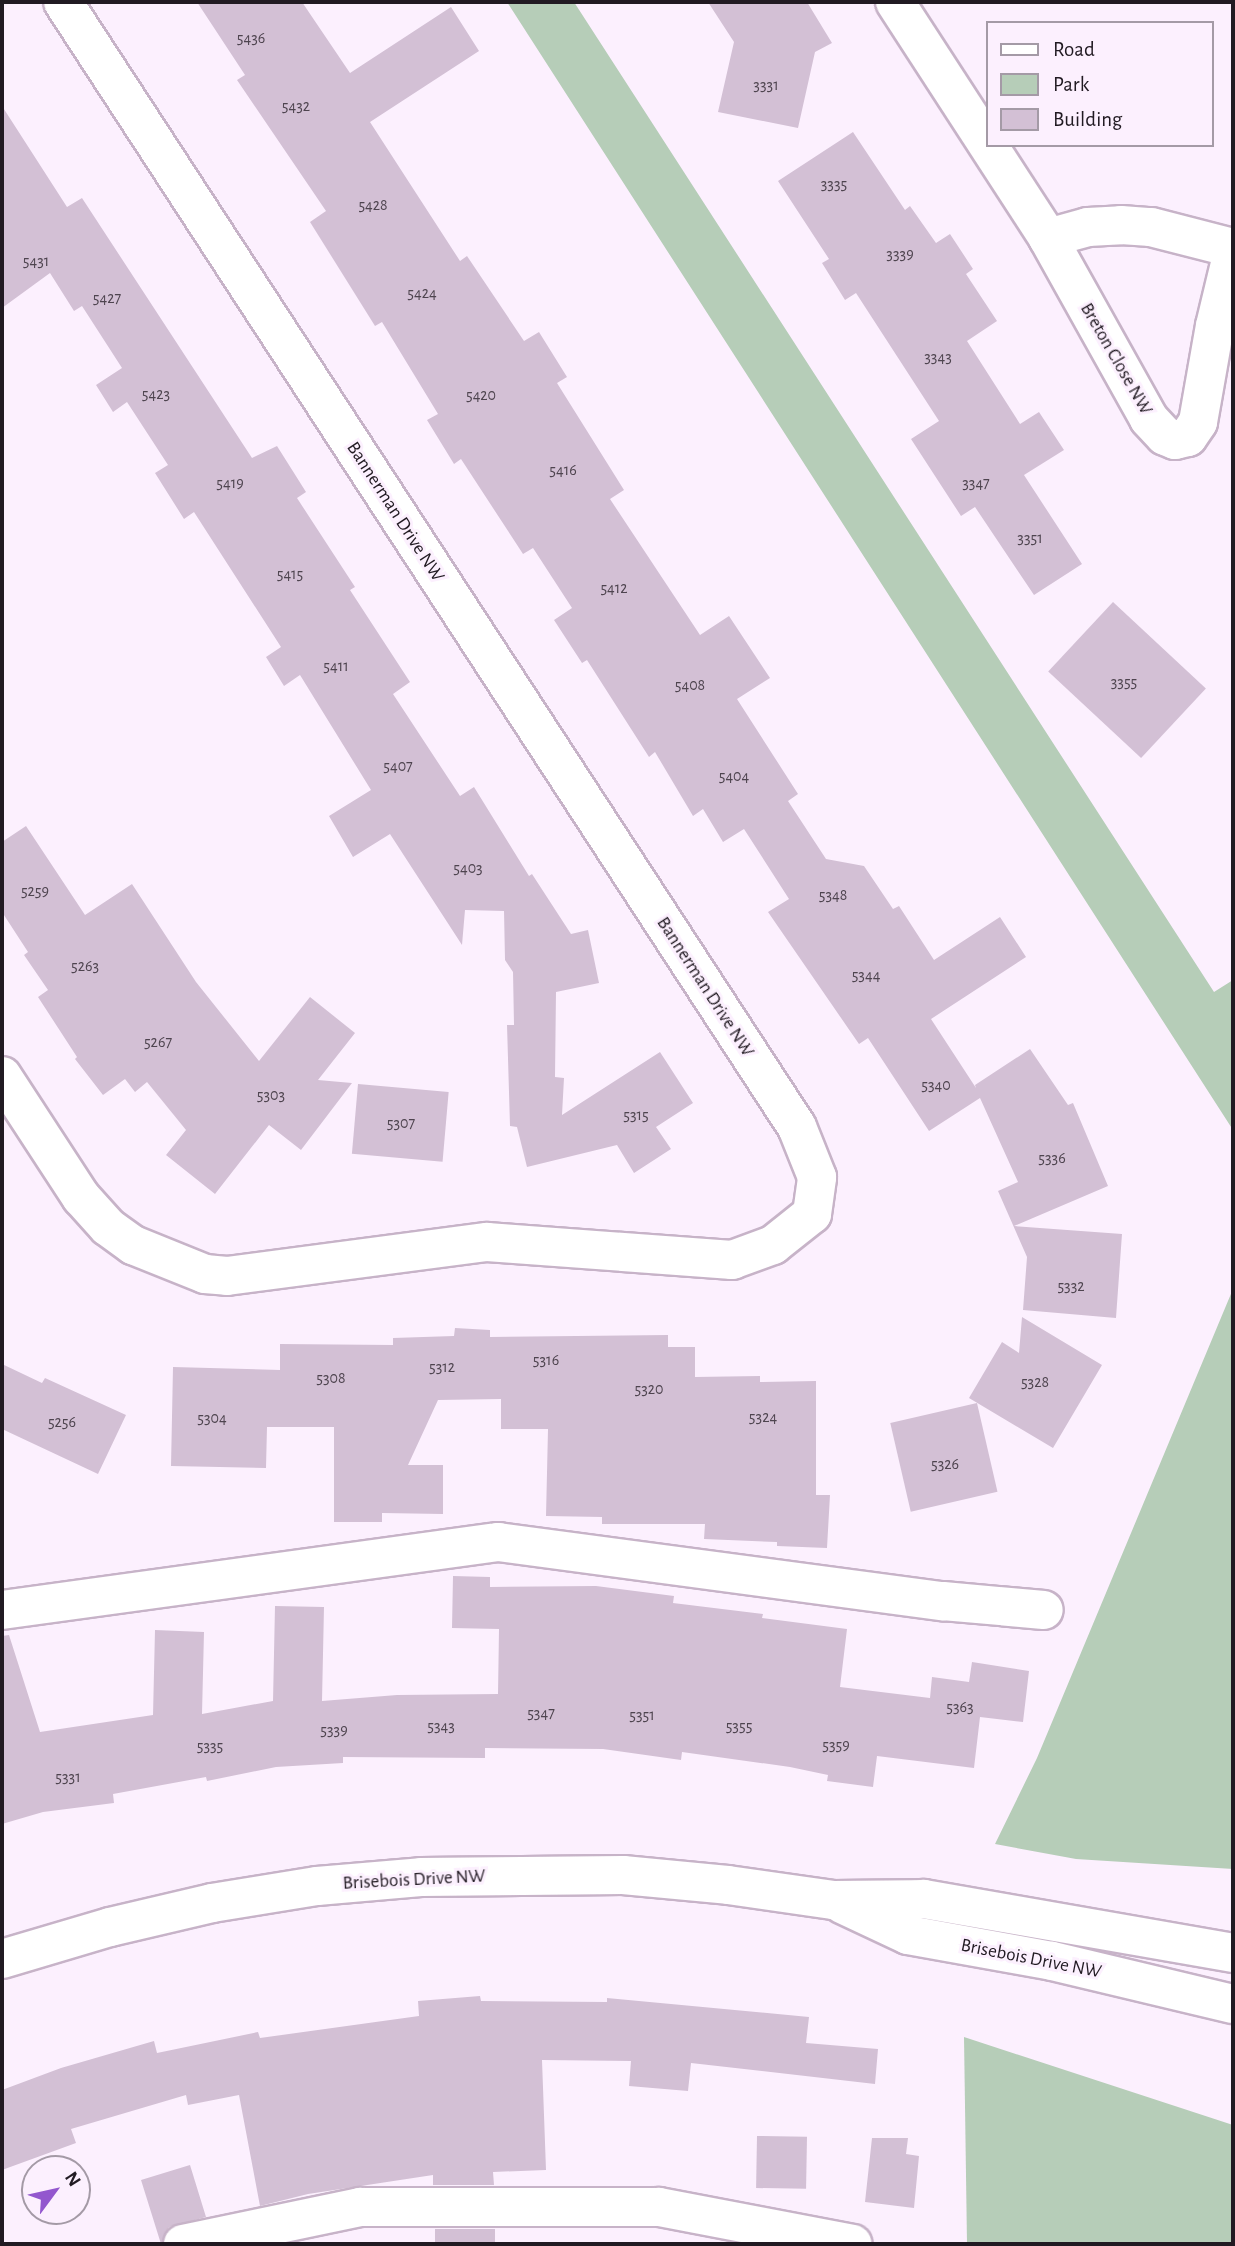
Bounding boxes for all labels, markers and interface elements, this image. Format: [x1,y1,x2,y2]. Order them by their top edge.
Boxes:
legend [986,21,1214,147]
house number: 5436 [237,28,265,48]
text: Road [1053,39,1095,60]
text: Park [1053,74,1089,95]
house number: 3331 [753,75,779,95]
house number: 5432 [282,96,310,116]
text: Building [1053,109,1122,130]
house number: 3335 [821,174,847,194]
house number: 5428 [358,195,388,215]
house number: 3339 [886,244,914,264]
house number: 5431 [23,251,49,271]
house number: 5424 [407,283,437,303]
house number: 5427 [93,288,121,308]
street label: Breton Close NW [1075,299,1157,419]
house number: 3343 [924,347,952,367]
house number: 5423 [142,384,170,404]
house number: 5420 [466,385,496,405]
street label: Bannerman Drive NW [341,438,449,586]
house number: 5416 [549,460,577,480]
house number: 5419 [216,473,244,493]
house number: 3347 [962,473,990,493]
house number: 3351 [1017,528,1043,548]
house number: 5415 [277,564,303,584]
house number: 5412 [600,578,628,598]
house number: 5411 [323,656,349,676]
house number: 3355 [1111,672,1137,692]
house number: 5408 [675,675,705,695]
house number: 5407 [383,756,413,776]
house number: 5404 [719,766,749,786]
house number: 5403 [453,858,483,878]
house number: 5259 [21,881,49,901]
house number: 5348 [819,885,847,905]
street label: Bannerman Drive NW [651,913,759,1061]
house number: 5263 [71,956,99,976]
house number: 5344 [852,965,880,985]
house number: 5267 [144,1032,172,1052]
house number: 5340 [921,1075,951,1095]
house number: 5303 [257,1085,285,1105]
house number: 5315 [623,1105,649,1125]
house number: 5307 [387,1113,415,1133]
house number: 5336 [1038,1148,1066,1168]
house number: 5332 [1057,1276,1085,1296]
house number: 5316 [533,1350,559,1370]
house number: 5312 [429,1357,455,1377]
house number: 5308 [316,1368,346,1388]
house number: 5328 [1021,1372,1049,1392]
house number: 5320 [634,1379,664,1399]
house number: 5324 [749,1407,777,1427]
house number: 5304 [197,1408,227,1428]
house number: 5256 [48,1412,76,1432]
house number: 5326 [931,1454,959,1474]
house number: 5363 [946,1697,974,1717]
house number: 5347 [527,1703,555,1723]
house number: 5351 [629,1705,655,1725]
house number: 5343 [427,1716,455,1736]
house number: 5355 [726,1716,752,1736]
house number: 5339 [320,1720,348,1740]
house number: 5359 [822,1735,850,1755]
house number: 5335 [197,1736,223,1756]
house number: 5331 [55,1767,81,1787]
street label: Brisebois Drive NW [342,1865,486,1895]
street label: Brisebois Drive NW [959,1934,1103,1984]
north arrow [21,2155,91,2225]
text: N [61,2169,84,2190]

